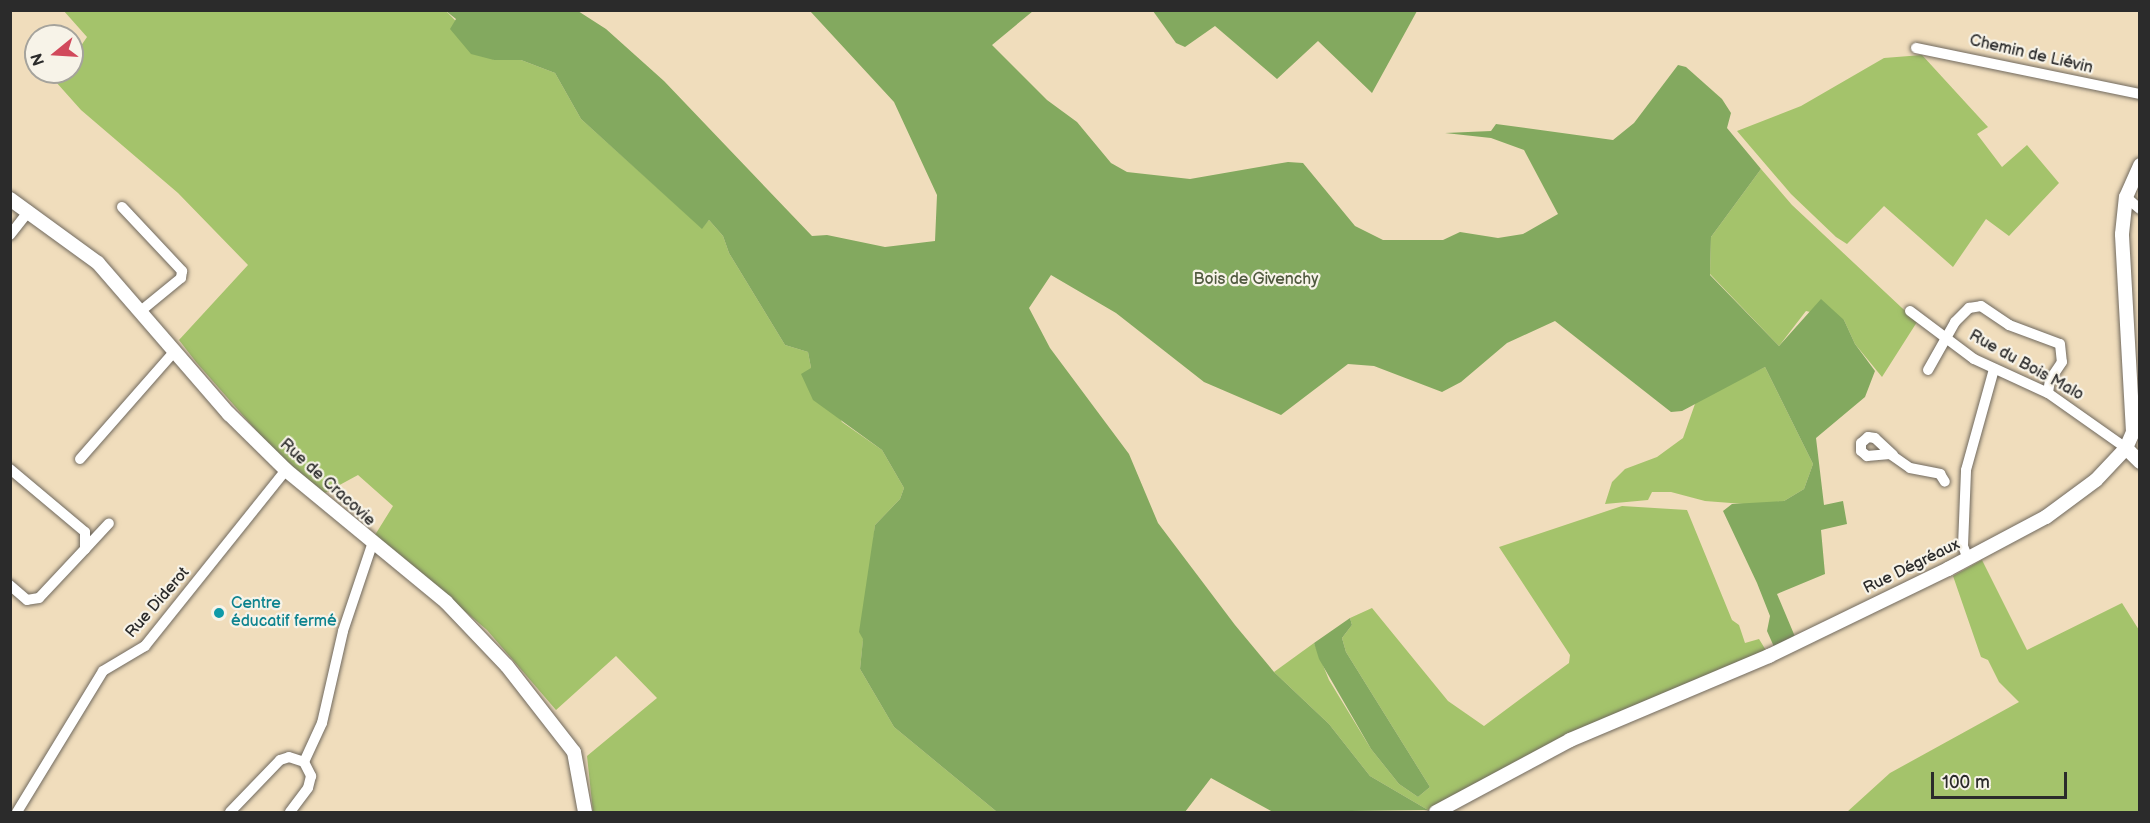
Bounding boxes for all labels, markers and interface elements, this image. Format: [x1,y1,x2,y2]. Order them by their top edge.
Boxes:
north arrow [24,24,84,84]
street label: Chemin de Liévin [1967,31,2095,79]
text: N [27,50,49,68]
park label: Bois de Givenchy [1194,270,1318,290]
street label: Rue du Bois Malo [1965,327,2087,405]
street label: Rue de Cracovie [275,435,379,531]
street label: Rue Dégréaux [1861,535,1963,599]
street label: Rue Diderot [122,564,194,642]
place label: Centre éducatif fermé [231,594,337,632]
marker: Centre éducatif fermé [212,606,226,620]
scale bar [1934,760,2070,798]
text: 100 m [1942,772,1990,793]

